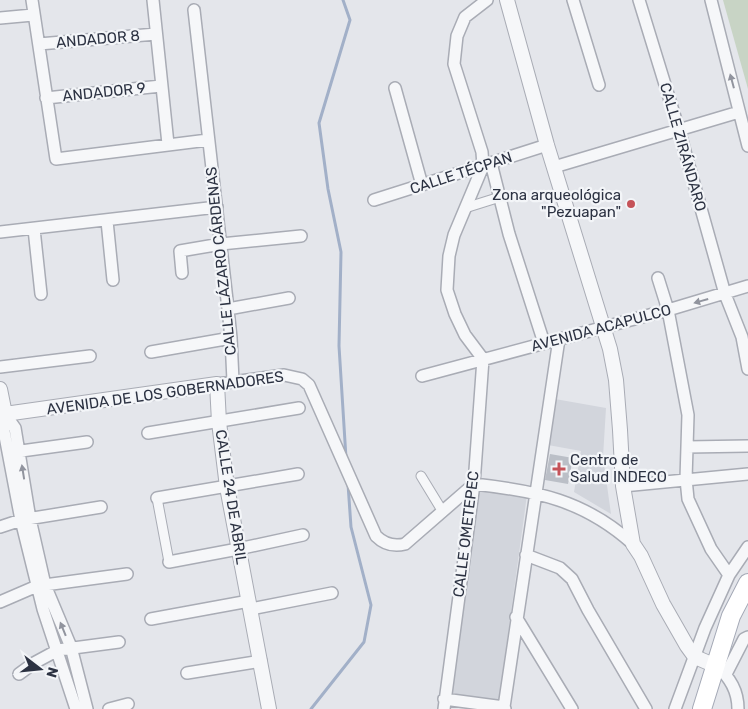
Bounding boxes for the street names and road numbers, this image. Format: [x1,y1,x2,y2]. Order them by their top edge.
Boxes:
street label: ANDADOR 8 [55,26,141,52]
street label: ANDADOR 9 [62,79,147,105]
street label: CALLE ZIRÁNDARO [656,81,710,213]
street label: CALLE TÉCPAN [408,148,514,198]
street label: CALLE LÁZARO CÁRDENAS [202,166,240,356]
street label: AVENIDA ACAPULCO [529,301,673,355]
street label: AVENIDA DE LOS GOBERNADORES [45,367,285,419]
street label: CALLE 24 DE ABRIL [211,428,251,566]
street label: CALLE OMETEPEC [449,470,483,598]

